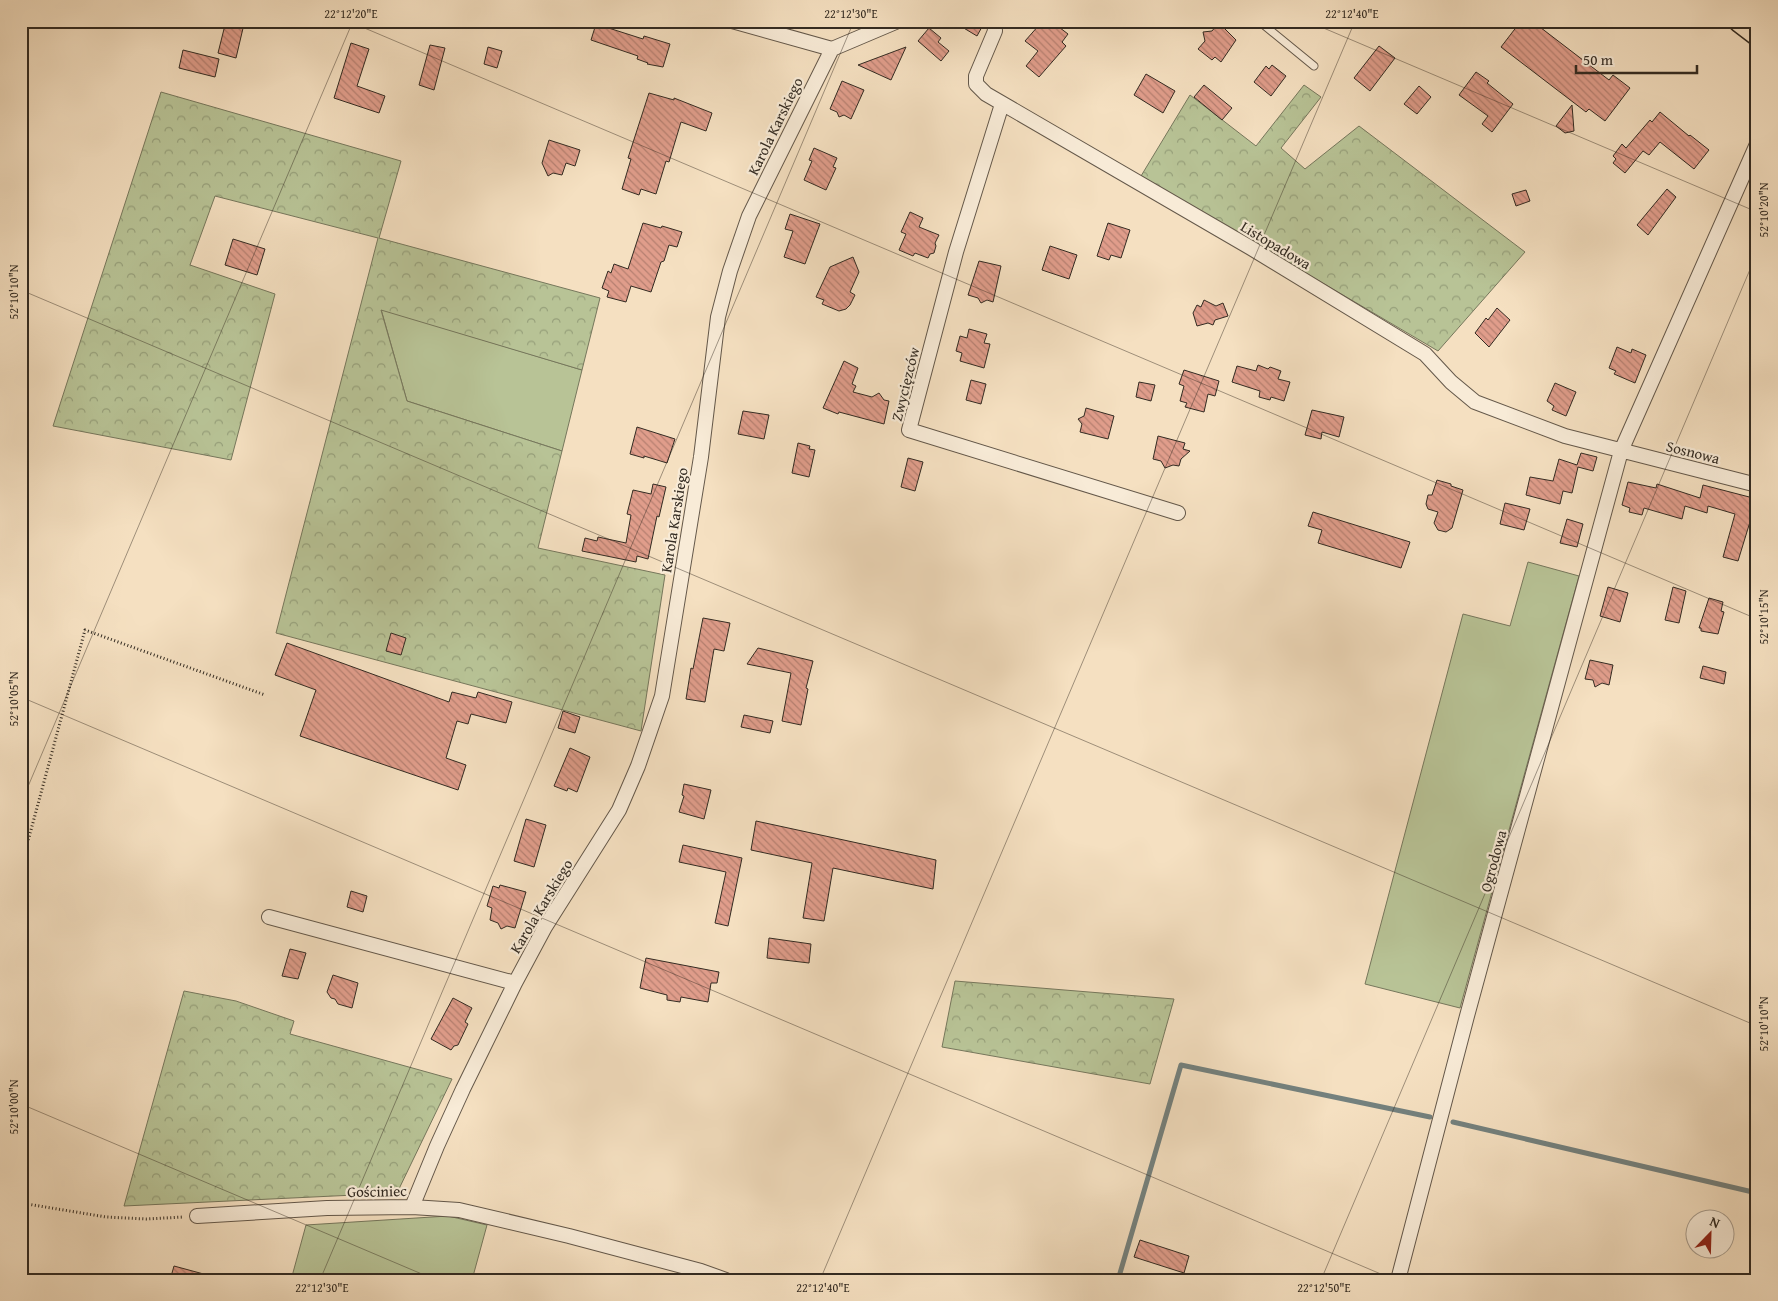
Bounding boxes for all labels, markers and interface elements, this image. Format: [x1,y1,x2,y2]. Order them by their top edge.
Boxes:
text: 22°12'20"E [324,5,378,22]
text: 22°12'30"E [824,5,878,22]
text: 22°12'40"E [1325,5,1379,22]
scale bar [1576,42,1697,74]
text: 50 m [1583,49,1614,70]
street label: Karola Karskiego [742,73,808,178]
text: 52°10'20"N [1755,182,1772,238]
street label: Listopadowa [1237,216,1315,274]
text: 52°10'10"N [5,264,22,320]
street label: Zwycięzców [886,344,924,423]
street label: Sosnowa [1664,435,1722,469]
street label: Karola Karskiego [655,466,693,574]
text: 52°10'15"N [1755,589,1772,645]
text: 52°10'05"N [5,671,22,727]
street label: Ogrodowa [1475,828,1511,894]
street label: Karola Karskiego [505,855,578,957]
text: 52°10'10"N [1755,996,1772,1052]
text: 52°10'00"N [5,1079,22,1135]
street label: Gościniec [347,1180,407,1202]
north arrow [1686,1208,1736,1258]
text: N [1707,1211,1724,1233]
text: 22°12'30"E [295,1279,349,1296]
text: 22°12'40"E [796,1279,850,1296]
text: 22°12'50"E [1297,1279,1351,1296]

